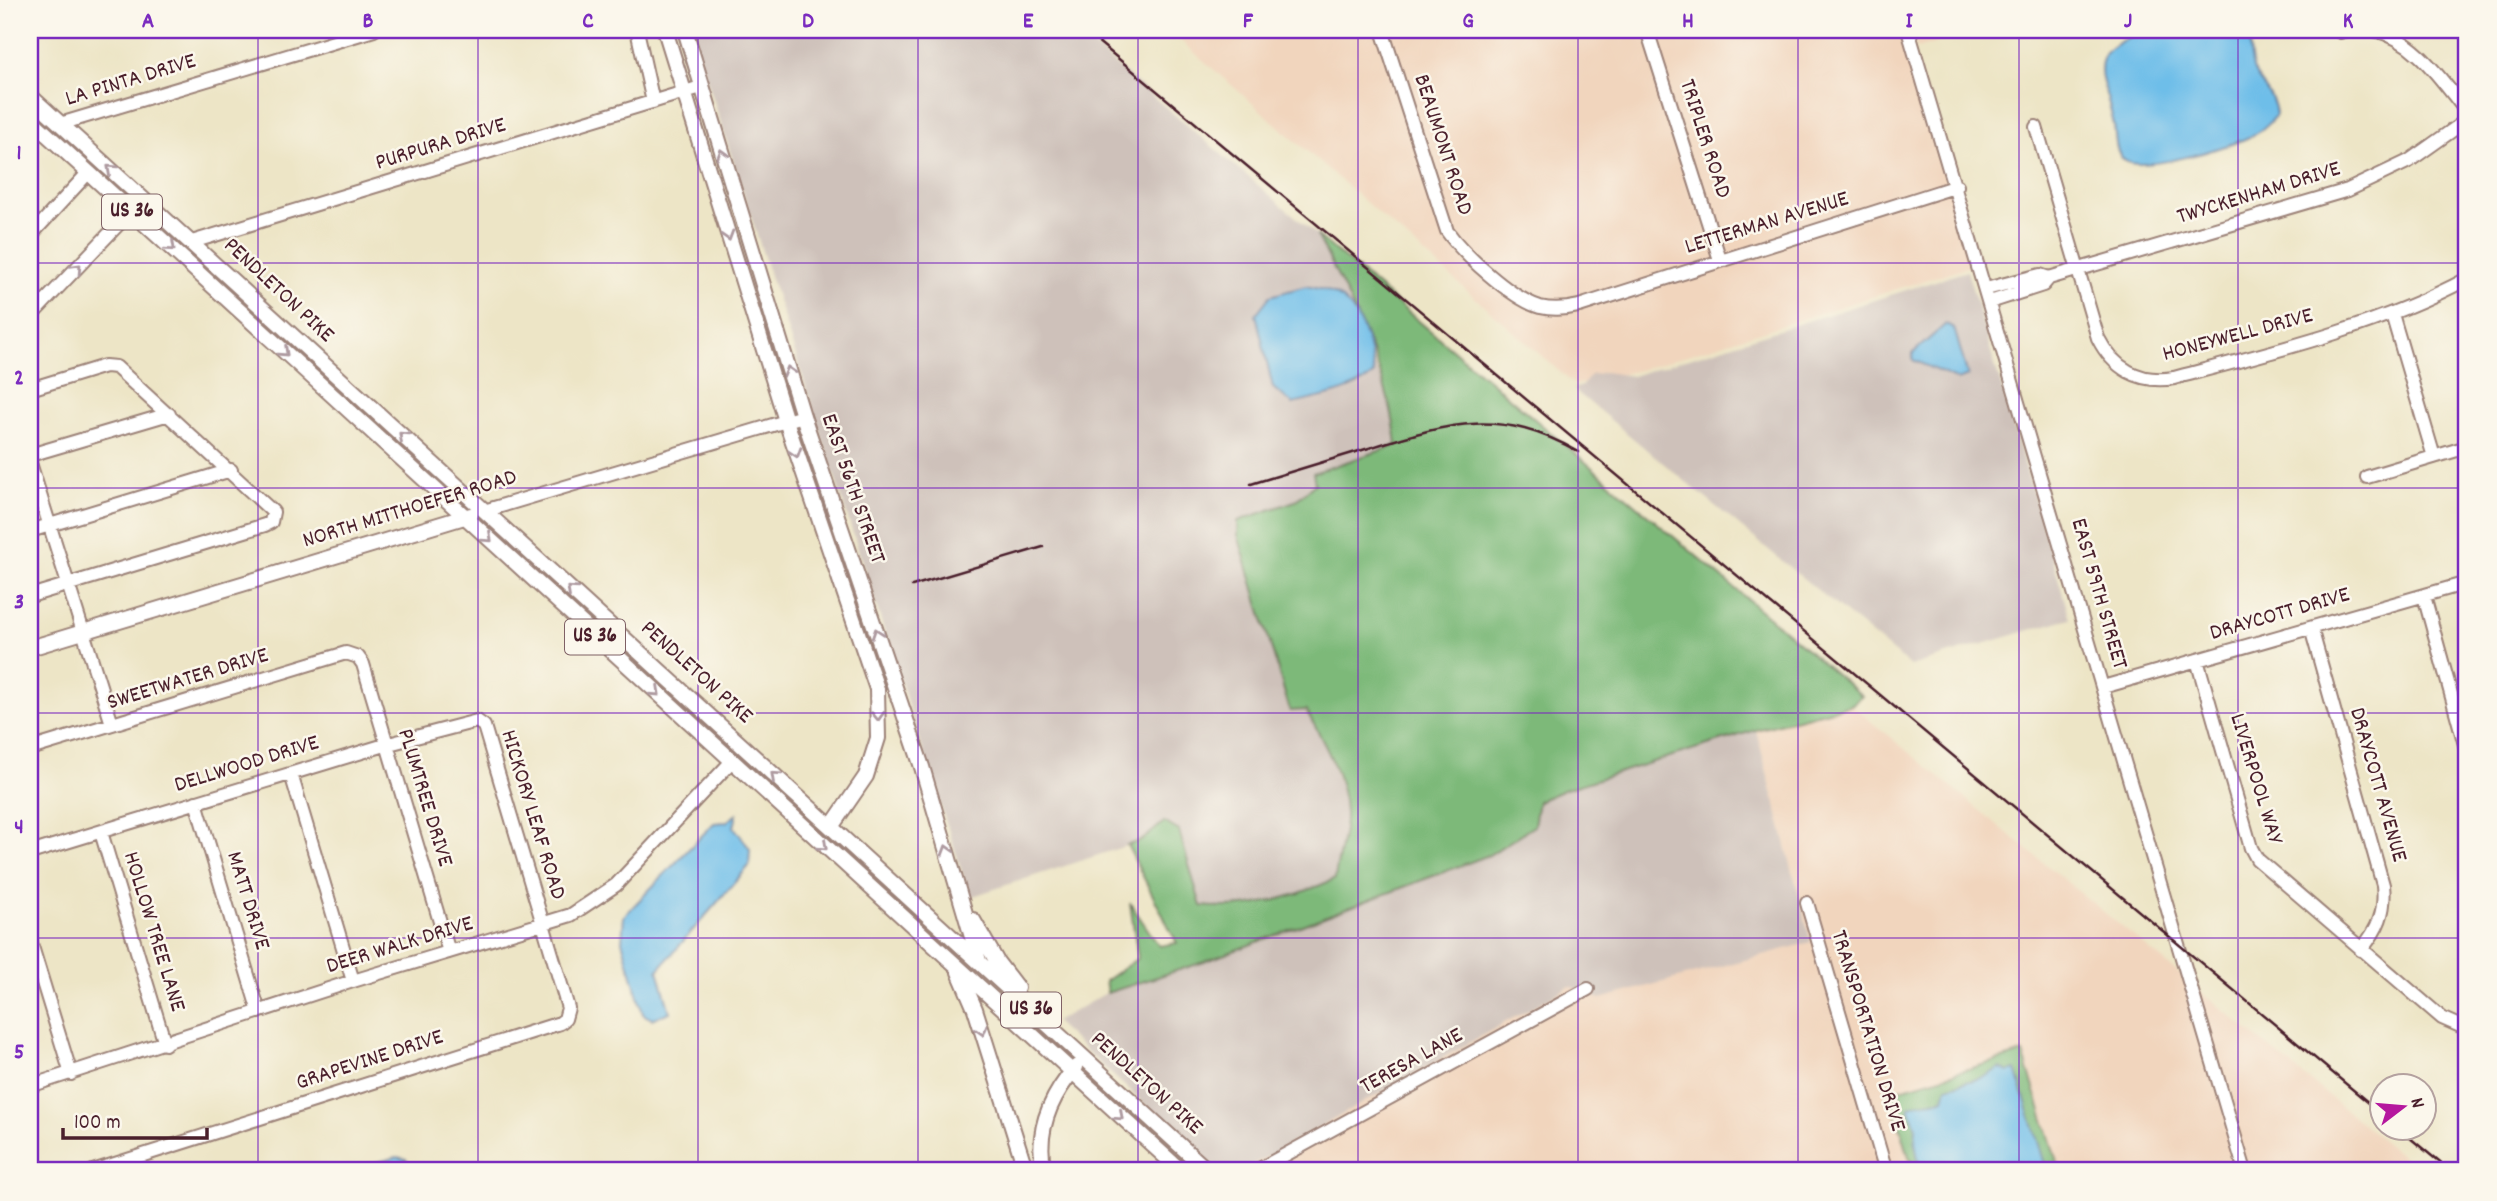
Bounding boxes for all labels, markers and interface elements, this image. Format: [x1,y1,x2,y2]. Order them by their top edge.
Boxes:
text: A [142,6,154,39]
text: B [363,6,374,39]
text: C [582,6,594,39]
text: D [802,6,814,39]
text: E [1023,6,1034,39]
text: F [1243,6,1254,39]
text: G [1462,6,1474,39]
text: H [1682,6,1694,39]
text: I [1905,6,1913,39]
text: J [2124,6,2132,39]
text: K [2343,6,2354,39]
street label: LA PINTA DRIVE [62,45,201,117]
street label: BEAUMONT ROAD [1404,70,1480,220]
street label: TRIPLER ROAD [1669,75,1739,203]
street label: PURPURA DRIVE [372,109,511,181]
text: 1 [16,138,22,171]
one-way arrow [715,148,730,160]
street label: TWYCKENHAM DRIVE [2173,153,2345,235]
one-way arrow [106,164,119,177]
street label: LETTERMAN AVENUE [1681,183,1853,265]
road number: US 36 [102,194,162,230]
one-way arrow [719,230,734,242]
street label: PENDLETON PIKE [215,231,341,352]
one-way arrow [163,239,176,251]
one-way arrow [68,263,81,276]
street label: HONEYWELL DRIVE [2159,300,2317,372]
one-way arrow [276,344,289,356]
text: 2 [14,363,24,396]
one-way arrow [783,365,798,377]
street label: EAST 56TH STREET [811,410,893,568]
one-way arrow [398,432,411,445]
one-way arrow [788,446,802,458]
street label: NORTH MITTHOEFER ROAD [299,462,521,558]
street label: EAST 59TH STREET [2061,515,2135,673]
one-way arrow [480,530,493,543]
street label: DRAYCOTT DRIVE [2206,579,2354,651]
one-way arrow [566,585,579,598]
text: 3 [14,587,24,620]
street label: PENDLETON PIKE [632,613,760,733]
road number: US 36 [565,620,625,654]
one-way arrow [871,628,885,640]
street label: SWEETWATER DRIVE [103,640,273,720]
one-way arrow [648,684,661,697]
street label: DRAYCOTT AVENUE [2339,704,2415,867]
street label: LIVERPOOL WAY [2219,710,2291,849]
one-way arrow [870,711,885,722]
street label: PLUMTREE DRIVE [387,725,461,872]
street label: HICKORY LEAF ROAD [491,726,574,904]
street label: DELLWOOD DRIVE [171,727,324,803]
one-way arrow [770,772,783,784]
text: 4 [14,812,24,845]
one-way arrow [815,838,828,850]
one-way arrow [941,844,956,856]
street label: HOLLOW TREE LANE [113,848,193,1017]
street label: MATT DRIVE [216,848,278,955]
street label: DEER WALK DRIVE [323,908,478,984]
street label: TRANSPORTATION DRIVE [1821,926,1913,1136]
road number: US 36 [1001,992,1061,1028]
street label: TERESA LANE [1355,1020,1470,1104]
street label: GRAPEVINE DRIVE [292,1021,448,1100]
street label: PENDLETON PIKE [1082,1024,1210,1144]
one-way arrow [973,1025,988,1037]
text: 5 [14,1037,24,1070]
north arrow [2368,1072,2438,1142]
text: N [2402,1095,2430,1112]
scale bar [63,1096,206,1140]
one-way arrow [1111,1108,1124,1121]
text: 100 m [74,1109,121,1139]

